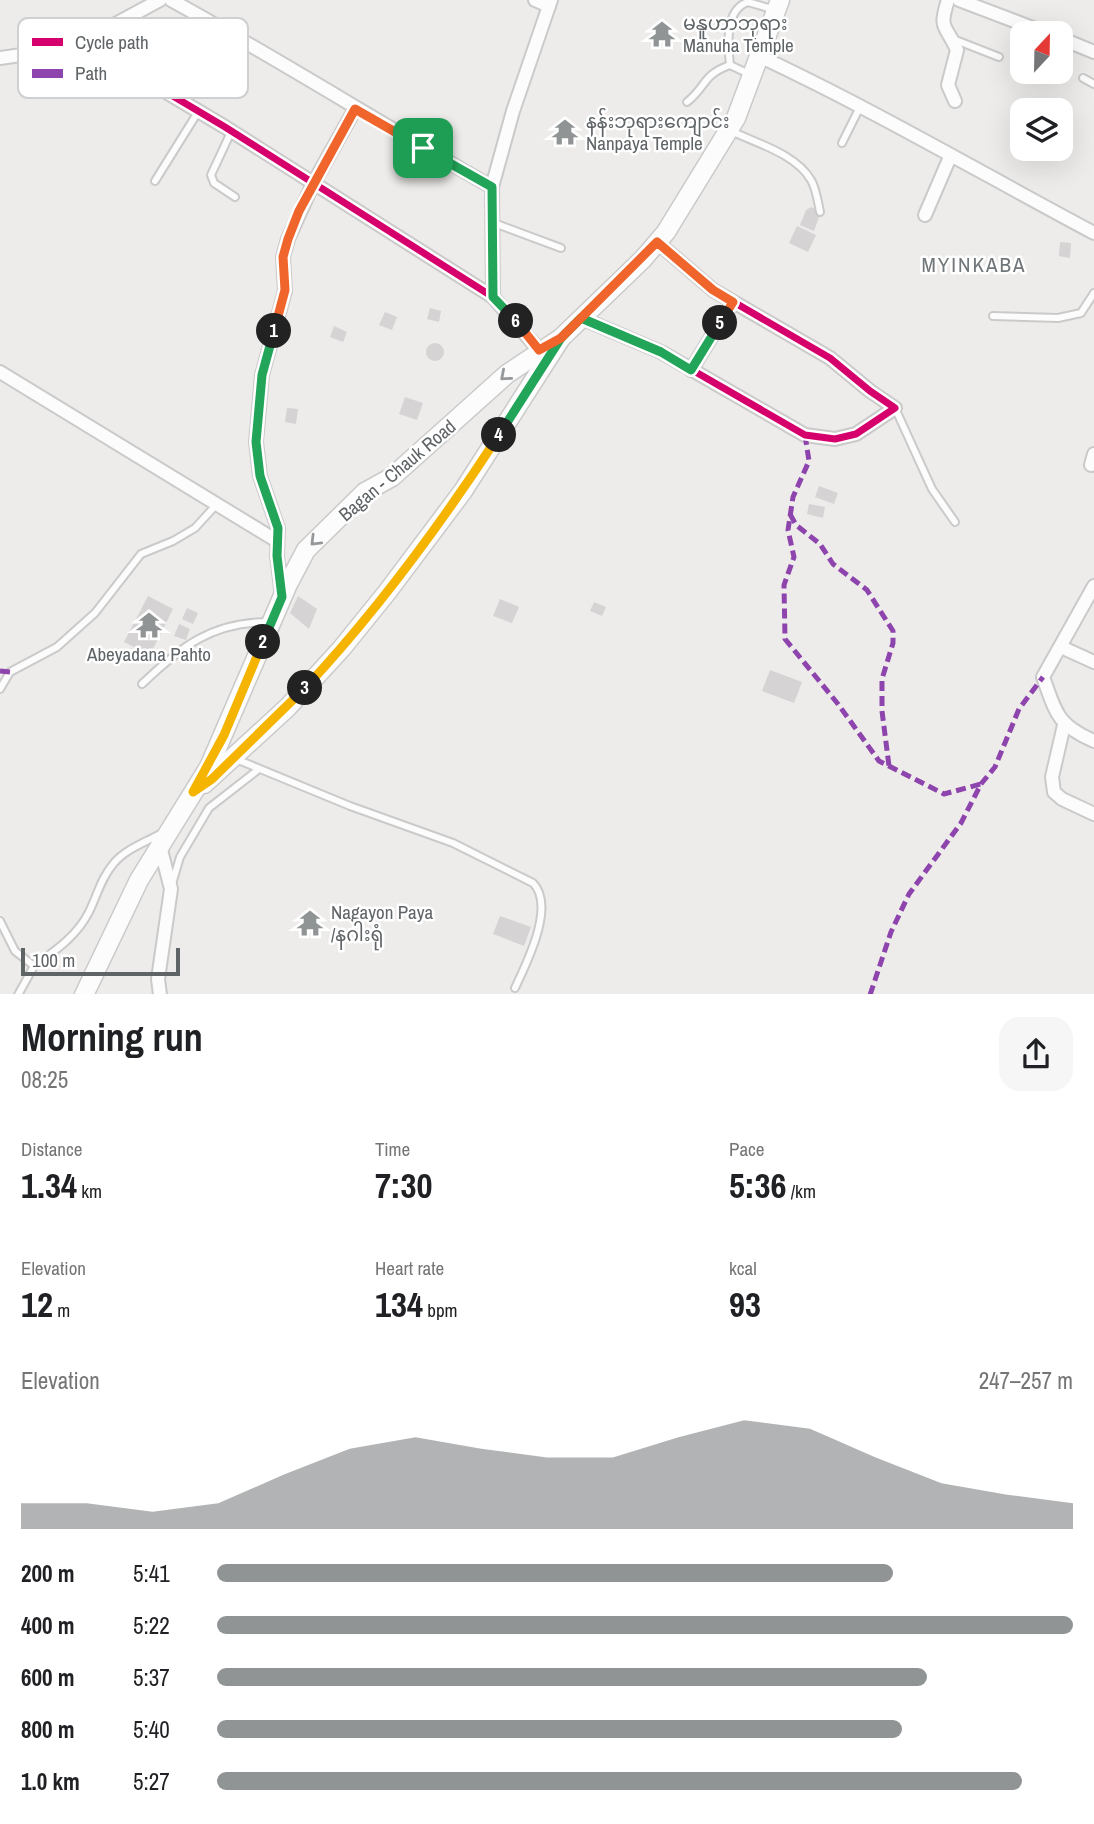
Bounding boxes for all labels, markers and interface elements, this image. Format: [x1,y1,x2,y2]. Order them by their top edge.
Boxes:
place label: မနူဟာဘုရား Manuha Temple [683,10,794,58]
legend [18,18,248,98]
temple icon: မနူဟာဘုရား Manuha Temple [647,19,677,49]
north arrow [1010,21,1073,84]
map controls [1010,21,1073,161]
text: Cycle path [75,29,149,55]
text: Path [75,60,107,86]
button: layers [1010,98,1073,161]
place label: နန်းဘုရားကျောင်း Nanpaya Temple [586,107,729,156]
temple icon: နန်းဘုရားကျောင်း Nanpaya Temple [550,117,580,147]
pin [393,118,453,178]
icon: arrive [404,129,442,167]
district label: MYINKABA [922,250,1027,279]
pin: 6 [498,304,534,338]
pin: 5 [702,306,738,340]
text: 6 [511,307,520,333]
text: 5 [715,309,724,335]
pin: 1 [256,314,292,348]
text: 1 [269,317,278,343]
one-way arrow [500,368,513,380]
street label: Bagan - Chauk Road [333,413,461,527]
pin: 4 [482,418,516,452]
text: 4 [494,421,503,447]
one-way arrow [310,533,323,546]
temple icon: Abeyadana Pahto [134,610,164,640]
pin: 2 [246,624,280,660]
text: 2 [258,628,267,654]
place label: Abeyadana Pahto [86,641,211,667]
pin: 3 [288,670,322,706]
text: 3 [300,674,309,700]
place label: Nagayon Paya /နဂါးရုံ [331,899,434,951]
temple icon: Nagayon Paya /နဂါးရုံ [295,908,325,938]
scale bar [21,945,180,977]
text: 100 m [32,947,75,973]
text: Morning run [21,1012,203,1063]
button: share [999,1017,1073,1091]
text: 08:25 [21,1064,68,1095]
text: Distance [21,1136,82,1162]
text: Time [375,1136,410,1162]
text: Pace [729,1136,765,1162]
text: 1.34 [21,1162,77,1209]
text: 7:30 [375,1162,432,1209]
text: 5:36 [729,1162,786,1209]
text: km [77,1178,102,1204]
text: /km [786,1178,816,1204]
text: Elevation [21,1255,86,1281]
text: Heart rate [375,1255,444,1281]
text: kcal [729,1255,757,1281]
text: 12 [21,1281,53,1328]
text: 134 [375,1281,423,1328]
text: 93 [729,1281,761,1328]
text: m [53,1297,70,1323]
text: bpm [423,1297,458,1323]
text: Elevation [21,1365,100,1396]
text: 247–257 m [979,1365,1073,1396]
text: 200 m [21,1558,74,1589]
text: 5:41 [133,1558,170,1589]
text: 400 m [21,1610,74,1641]
text: 5:22 [133,1610,170,1641]
text: 600 m [21,1662,74,1693]
text: 5:37 [133,1662,170,1693]
text: 800 m [21,1714,74,1745]
text: 5:40 [133,1714,170,1745]
text: 1.0 km [21,1766,80,1797]
text: 5:27 [133,1766,170,1797]

